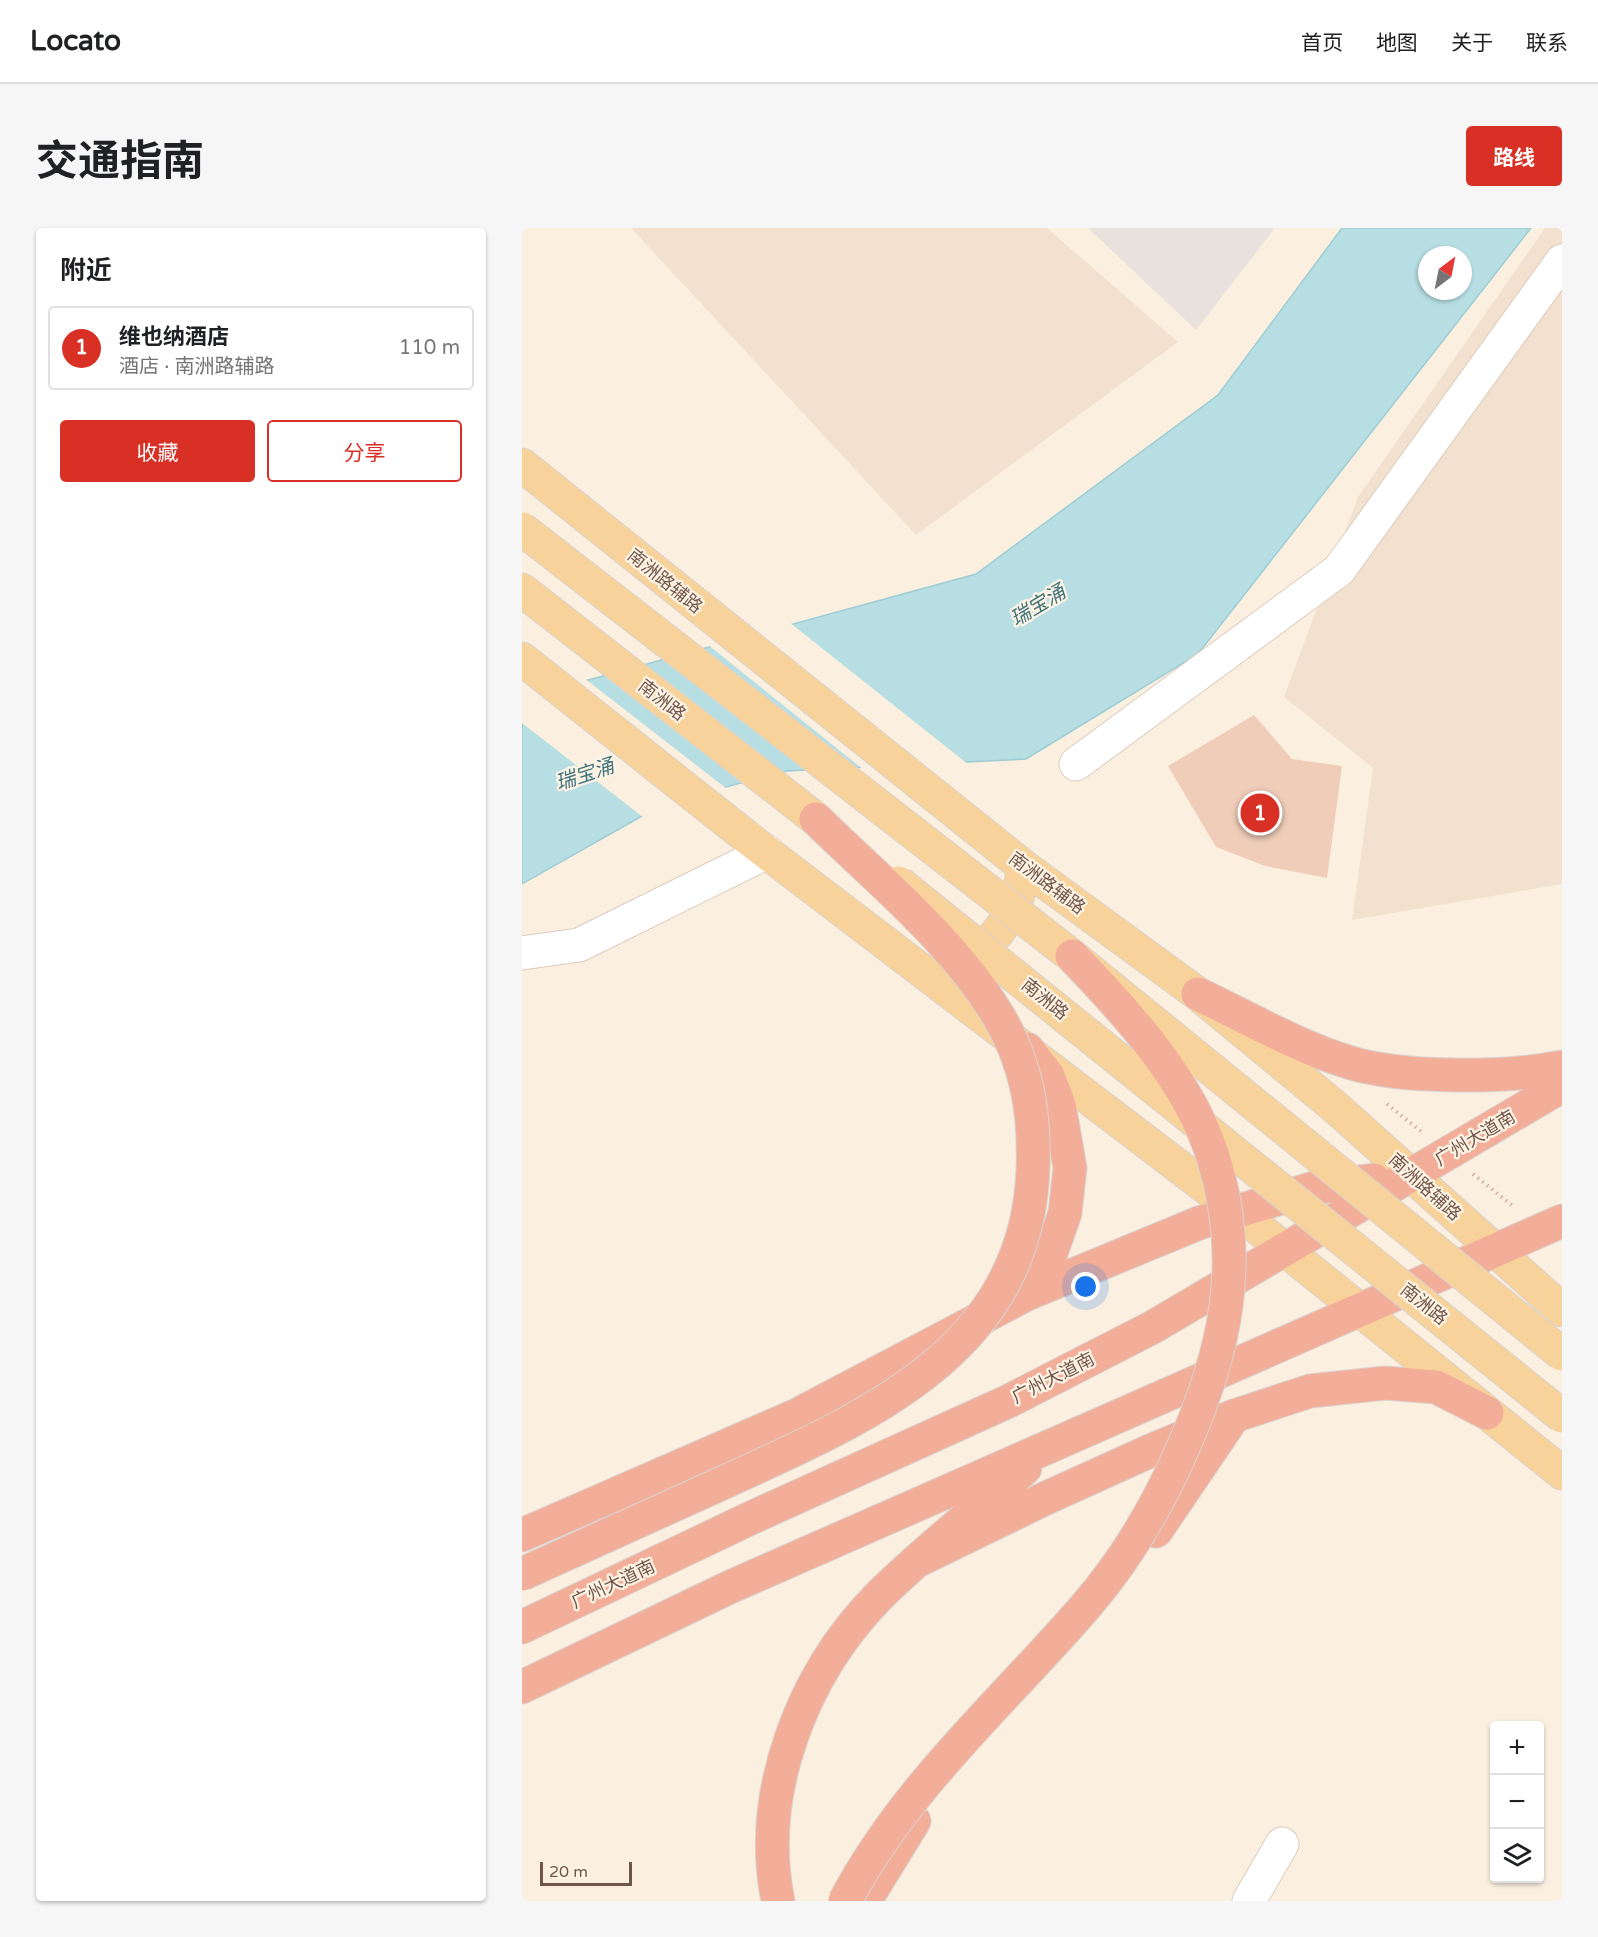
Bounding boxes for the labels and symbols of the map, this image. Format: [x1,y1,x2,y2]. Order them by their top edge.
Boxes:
north arrow [1418,246,1472,300]
street label: 南洲路辅路 [623,544,707,618]
water label: 瑞宝涌 [1006,579,1072,632]
street label: 南洲路 [634,675,690,725]
water label: 瑞宝涌 [553,754,619,796]
pin: 1 [1240,790,1280,836]
street label: 南洲路辅路 [1004,847,1090,919]
street label: 南洲路 [1017,973,1073,1025]
street label: 广州大道南 [1431,1105,1519,1171]
street label: 南洲路辅路 [1384,1149,1466,1225]
your location [1071,1272,1100,1301]
street label: 南洲路 [1396,1278,1452,1330]
street label: 广州大道南 [1008,1348,1098,1408]
street label: 广州大道南 [568,1555,658,1613]
scale bar [540,1859,632,1886]

